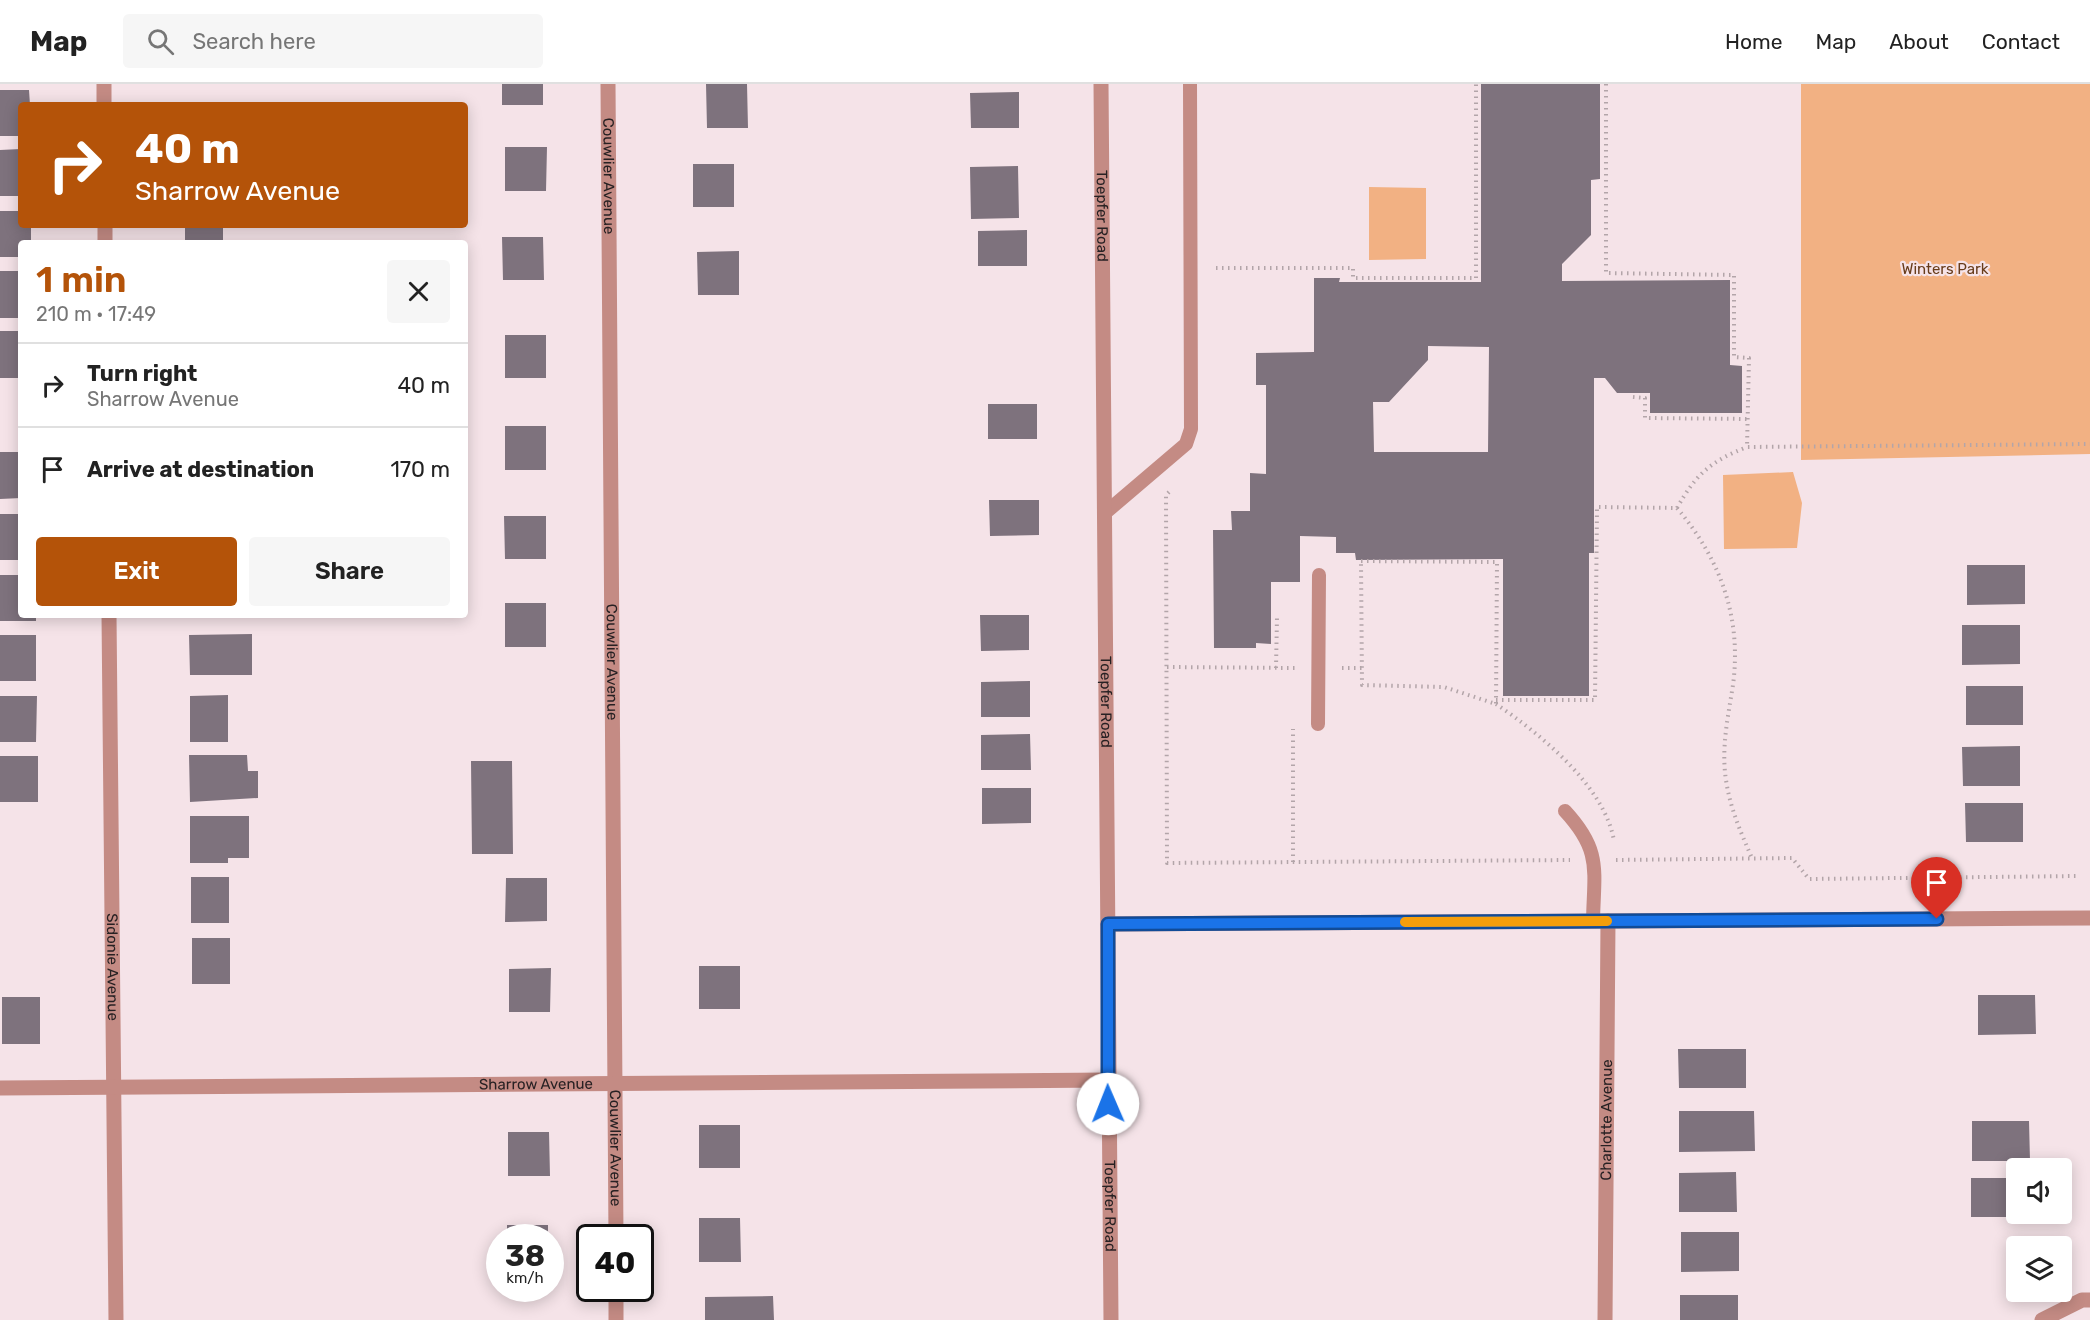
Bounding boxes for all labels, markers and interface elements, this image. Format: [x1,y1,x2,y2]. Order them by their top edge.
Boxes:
search box [123,14,543,68]
text: Map [30,25,87,58]
icon: search [144,25,177,58]
text: Search here [192,28,316,55]
text: Home [1725,29,1782,54]
text: Map [1815,29,1856,54]
text: About [1889,29,1949,54]
text: Contact [1982,29,2060,54]
street label: Couwlier Avenue [599,118,618,234]
text: 40 m [135,124,240,174]
icon: right [36,126,114,204]
street label: Toepfer Road [1093,170,1111,262]
text: Sharrow Avenue [135,175,340,207]
text: 1 min [36,258,127,301]
button: close [387,260,450,323]
park label: Winters Park [1901,260,1989,278]
text: 210 m · 17:49 [36,302,156,326]
text: Turn right [87,360,197,387]
icon: right [36,369,69,402]
text: 40 m [397,372,450,399]
text: Sharrow Avenue [87,387,239,411]
icon: arrive [36,453,69,486]
text: Arrive at destination [87,456,314,483]
text: 170 m [390,456,450,483]
button: Exit [36,537,237,606]
button: Share [249,537,450,606]
street label: Couwlier Avenue [603,604,621,720]
street label: Toepfer Road [1097,656,1115,748]
pin [1911,857,1962,919]
icon: arrive [1920,866,1953,899]
street label: Sidonie Avenue [103,913,122,1021]
street label: Charlotte Avenue [1597,1059,1616,1181]
position arrow [1076,1072,1140,1136]
street label: Sharrow Avenue [479,1075,593,1094]
street label: Couwlier Avenue [606,1090,625,1206]
map controls [2006,1158,2072,1302]
button: sound [2006,1158,2072,1224]
street label: Toepfer Road [1101,1160,1119,1252]
speed limit sign: 40 [576,1224,654,1302]
button: layers [2006,1236,2072,1302]
text: 38 [505,1238,545,1274]
text: km/h [506,1269,544,1287]

